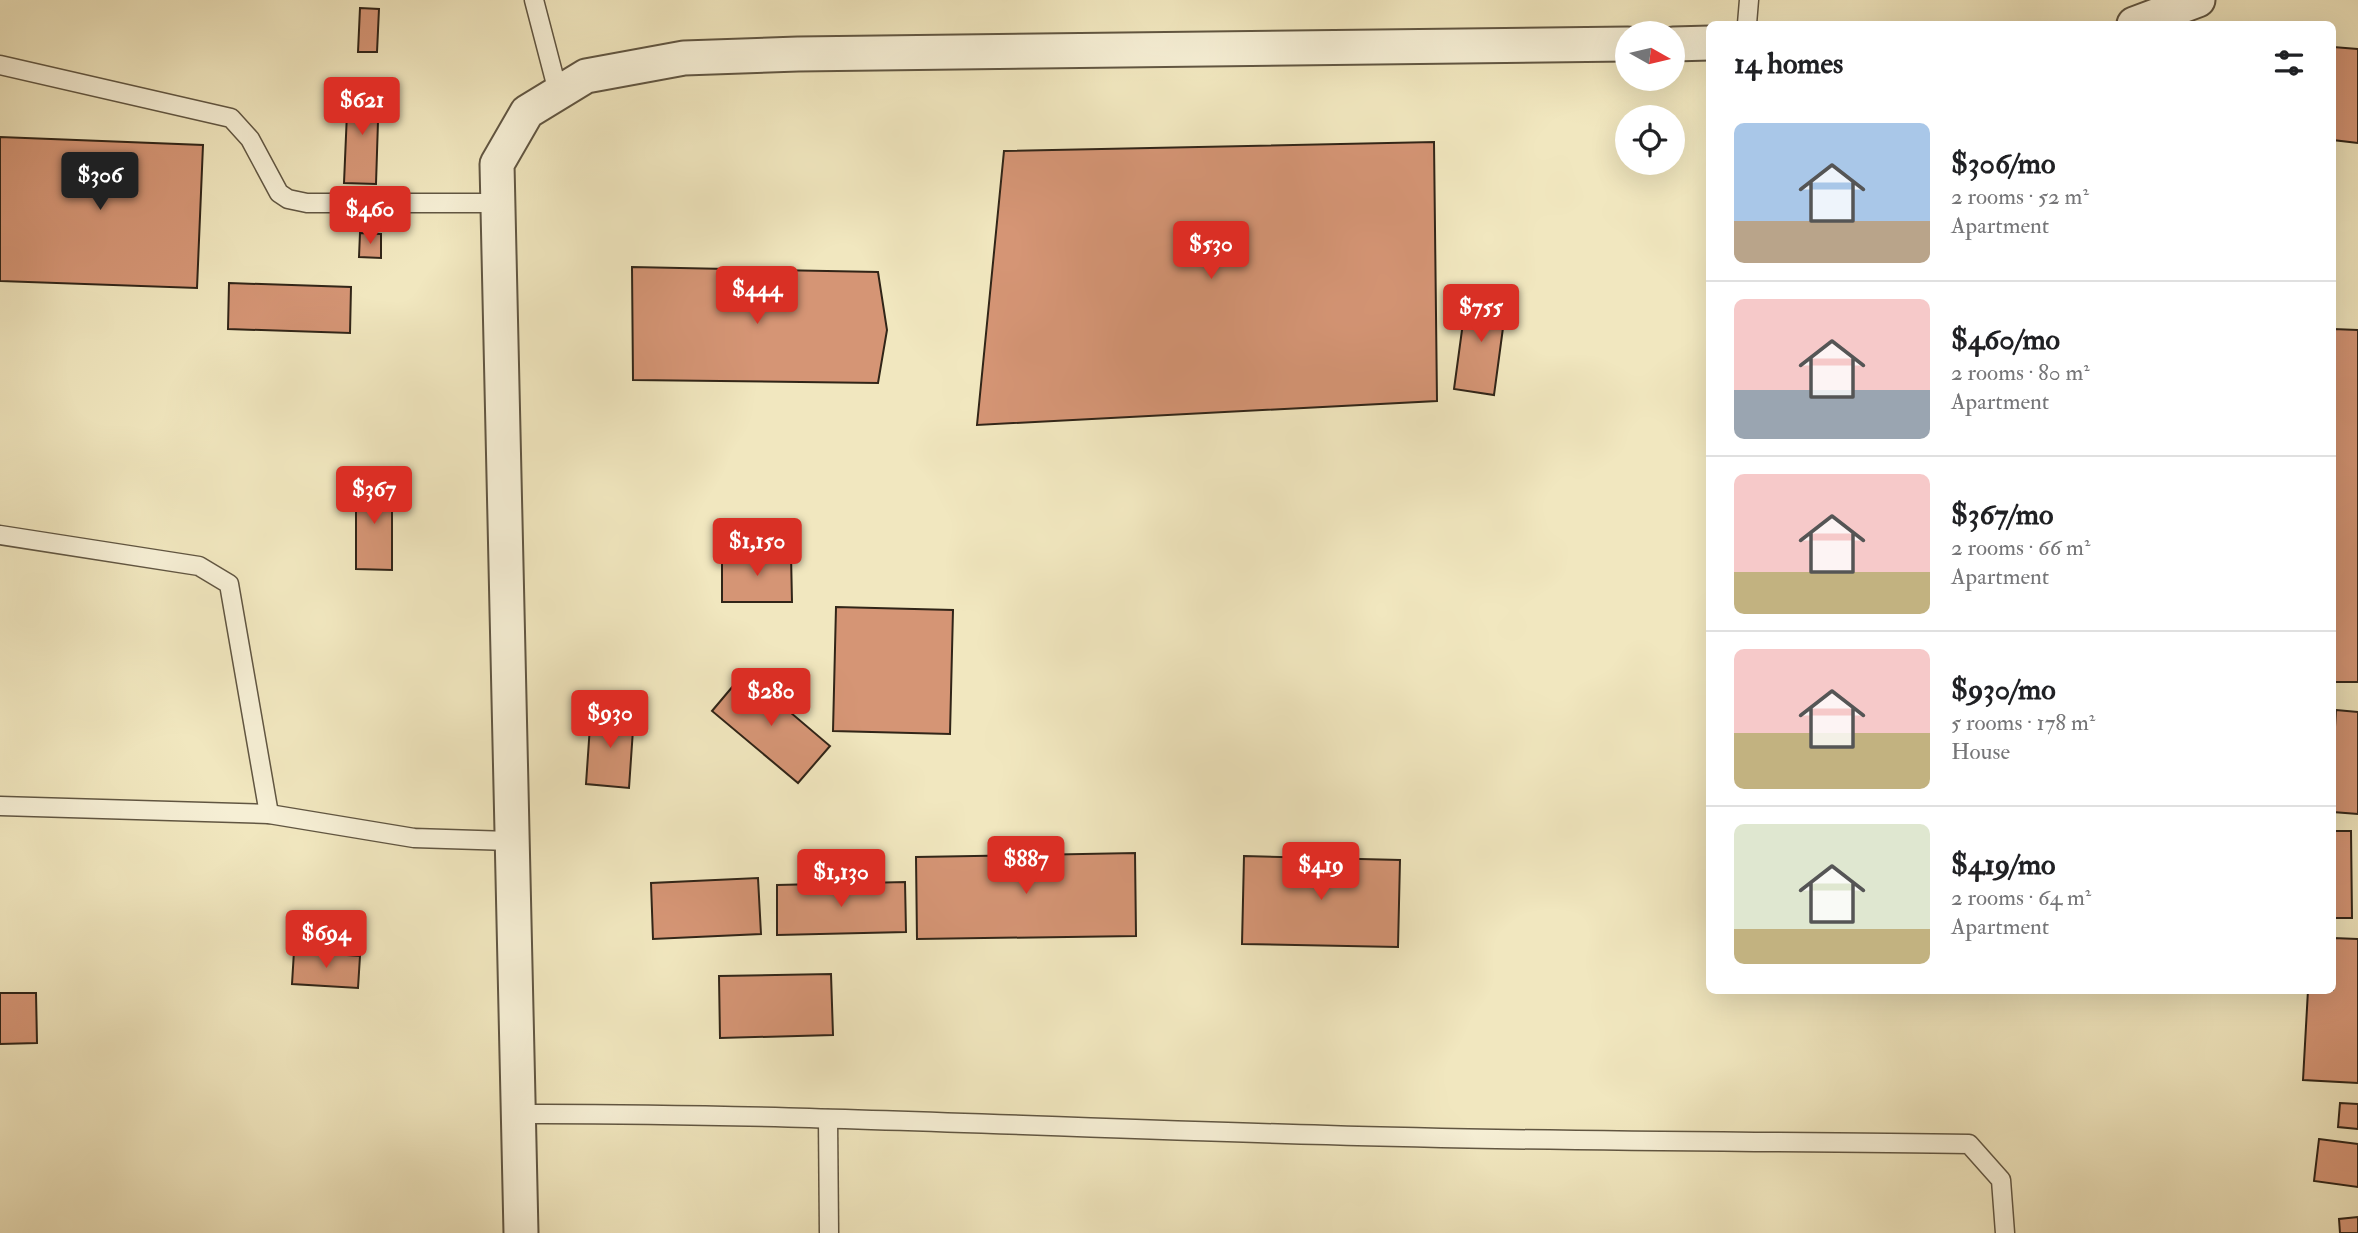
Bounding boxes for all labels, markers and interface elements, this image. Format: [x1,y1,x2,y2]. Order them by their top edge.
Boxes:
north arrow [1615,21,1685,91]
map controls [1615,21,1685,175]
icon: filters [2270,44,2308,82]
text: 14 homes [1734,45,1843,82]
pin: $621 [321,78,403,137]
text: $621 [340,85,384,114]
button: locate [1615,105,1685,175]
text: $306/mo [1951,145,2055,182]
icon: home [1790,151,1874,235]
pin: $306 [59,152,141,212]
text: $306 [77,160,123,189]
text: 2 rooms · 52 m² [1951,182,2089,211]
pin: $460 [329,187,411,246]
text: $460 [346,194,394,223]
text: Apartment [1951,211,2049,240]
pin: $530 [1170,222,1252,281]
text: $530 [1189,229,1233,258]
pin: $444 [716,266,798,326]
text: $444 [732,274,782,303]
pin: $755 [1440,284,1522,344]
text: $755 [1459,292,1503,321]
text: $460/mo [1951,321,2060,358]
icon: home [1790,327,1874,411]
text: 2 rooms · 80 m² [1951,358,2090,387]
text: Apartment [1951,387,2049,416]
pin: $367 [333,466,415,526]
text: $367 [352,474,396,503]
text: $367/mo [1951,496,2053,533]
icon: home [1790,502,1874,586]
pin: $1,150 [700,518,814,578]
text: $1,150 [729,526,785,555]
text: 2 rooms · 66 m² [1951,533,2090,562]
text: Apartment [1951,562,2049,591]
pin: $280 [730,668,812,728]
text: $930/mo [1951,671,2056,708]
text: $280 [747,676,795,705]
icon: home [1790,677,1874,761]
pin: $930 [569,690,651,750]
text: $930 [587,698,633,727]
text: 5 rooms · 178 m² [1951,708,2095,737]
text: House [1951,737,2010,766]
pin: $887 [985,836,1067,896]
pin: $419 [1280,842,1362,902]
text: $887 [1003,844,1049,873]
text: $419/mo [1951,846,2056,883]
pin: $1,130 [784,850,898,909]
text: $419 [1298,850,1344,879]
icon: home [1790,852,1874,936]
text: $1,130 [813,857,869,886]
text: 2 rooms · 64 m² [1951,883,2091,912]
pin: $694 [285,911,367,970]
text: Apartment [1951,912,2049,941]
text: $694 [302,918,350,947]

